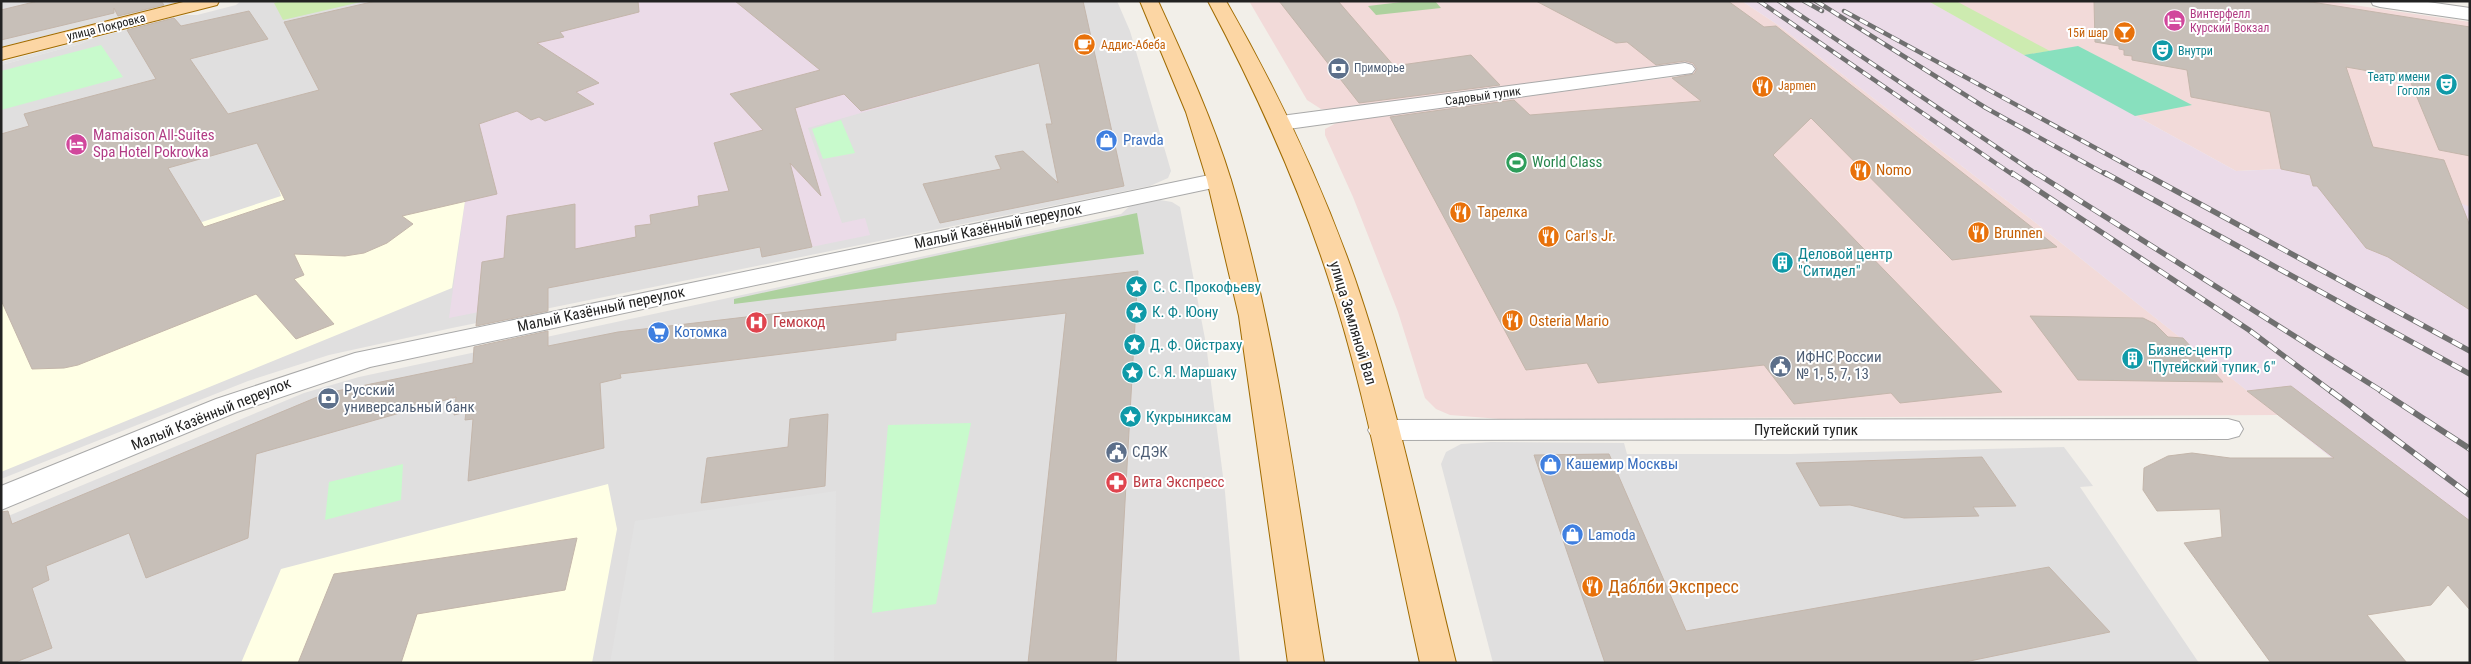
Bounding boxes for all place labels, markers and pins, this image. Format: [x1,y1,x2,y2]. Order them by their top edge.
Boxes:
place label: Винтерфелл Курский Вокзал [2190,7,2269,35]
hotel icon: Винтерфелл Курский Вокзал [2162,9,2186,33]
bar icon: 15й шар [2112,21,2136,45]
place label: 15й шар [2067,26,2108,40]
cafe icon: Аддис-Абеба [1073,33,1097,57]
place label: Аддис-Абеба [1101,38,1166,52]
theatre icon: Внутри [2150,39,2174,63]
place label: Внутри [2178,44,2213,58]
bank icon: Приморье [1326,56,1350,80]
place label: Приморье [1354,61,1405,75]
place label: Театр имени Гоголя [2368,70,2430,98]
theatre icon: Театр имени Гоголя [2434,72,2458,96]
restaurant icon: Japmen [1750,74,1774,98]
place label: Japmen [1778,79,1816,93]
place label: Mamaison All-Suites Spa Hotel Pokrovka [93,126,215,161]
shop icon: Pravda [1095,128,1119,152]
place label: Pravda [1123,131,1164,149]
hotel icon: Mamaison All-Suites Spa Hotel Pokrovka [65,132,89,156]
sports icon: World Class [1504,150,1528,174]
place label: World Class [1532,153,1603,171]
restaurant icon: Nomo [1848,158,1872,182]
place label: Nomo [1876,161,1912,179]
restaurant icon: Тарелка [1449,200,1473,224]
place label: Тарелка [1477,203,1528,221]
restaurant icon: Brunnen [1966,221,1990,245]
restaurant icon: Carl's Jr. [1537,224,1561,248]
place label: Brunnen [1994,224,2043,242]
place label: Carl's Jr. [1565,227,1616,245]
place label: Деловой центр "Ситидел" [1798,245,1893,280]
building icon: Деловой центр "Ситидел" [1770,251,1794,275]
place icon: С. С. Прокофьеву [1125,275,1149,299]
place label: С. С. Прокофьеву [1153,278,1261,296]
place icon: К. Ф. Юону [1124,300,1148,324]
place label: К. Ф. Юону [1152,303,1218,321]
restaurant icon: Osteria Mario [1501,309,1525,333]
hospital icon: Гемокод [745,310,769,334]
place label: Osteria Mario [1529,312,1609,330]
place label: Гемокод [773,313,825,331]
supermarket icon: Котомка [646,320,670,344]
place label: Котомка [674,323,727,341]
place icon: Д. Ф. Ойстраху [1122,333,1146,357]
place label: Д. Ф. Ойстраху [1150,336,1242,354]
place label: Бизнес-центр "Путейский тупик, 6" [2148,341,2276,376]
building icon: Бизнес-центр "Путейский тупик, 6" [2120,347,2144,371]
place label: ИФНС России № 1, 5, 7, 13 [1796,348,1882,383]
public building icon: ИФНС России № 1, 5, 7, 13 [1768,354,1792,378]
place icon: С. Я. Маршаку [1120,360,1144,384]
place label: С. Я. Маршаку [1148,363,1237,381]
place label: Русский универсальный банк [344,381,475,416]
bank icon: Русский универсальный банк [316,387,340,411]
place icon: Кукрыниксам [1118,405,1142,429]
place label: Кукрыниксам [1146,408,1231,426]
public building icon: СДЭК [1104,440,1128,464]
place label: СДЭК [1132,443,1168,461]
shop icon: Кашемир Москвы [1538,452,1562,476]
place label: Кашемир Москвы [1566,455,1678,473]
pharmacy icon: Вита Экспресс [1105,470,1129,494]
place label: Вита Экспресс [1133,473,1225,491]
shop icon: Lamoda [1560,523,1584,547]
place label: Lamoda [1588,526,1636,544]
restaurant icon: Даблби Экспресс [1580,574,1604,598]
place label: Даблби Экспресс [1608,576,1739,597]

